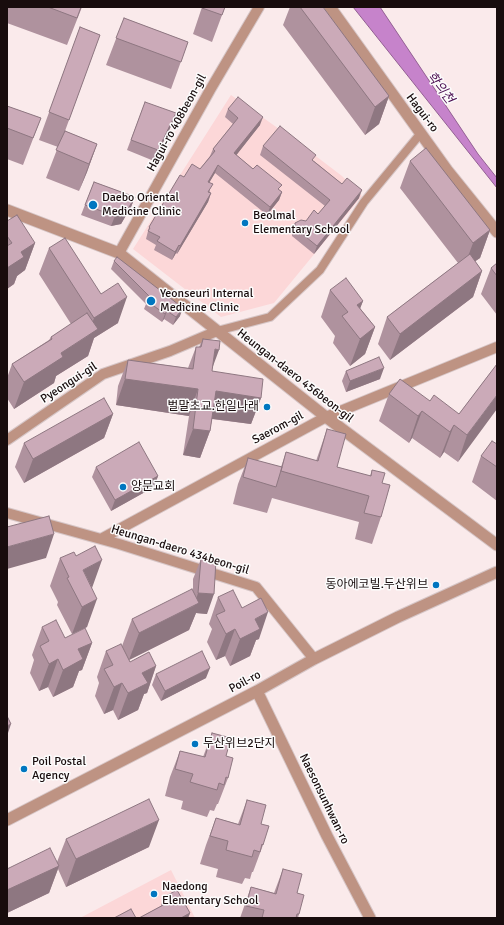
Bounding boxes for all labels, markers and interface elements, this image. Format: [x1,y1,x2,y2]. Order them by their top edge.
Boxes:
water label: 학의천 [423,69,457,107]
street label: Hagui-ro 408beon-gil [144,72,210,174]
street label: Hagui-ro [403,91,441,135]
place label: Daebo Oriental Medicine Clinic [102,191,181,219]
marker: Daebo Oriental Medicine Clinic [87,199,99,211]
place label: Beolmal Elementary School [253,209,349,237]
marker: Beolmal Elementary School [240,218,250,228]
place label: Yeonseuri Internal Medicine Clinic [160,287,253,315]
marker: Yeonseuri Internal Medicine Clinic [145,295,157,307]
street label: Heungan-daero 456beon-gil [234,326,356,426]
street label: Pyeongui-gil [38,359,100,407]
place label: 벌말초교.한일나래 [168,400,259,414]
marker: 벌말초교.한일나래 [262,402,272,412]
street label: Saerom-gil [250,409,306,447]
place label: 양문교회 [131,480,175,494]
marker: 양문교회 [118,482,128,492]
street label: Heungan-daero 434beon-gil [109,522,251,578]
place label: 동아에코빌.두산위브 [325,578,428,592]
marker: 동아에코빌.두산위브 [431,580,441,590]
street label: Poil-ro [227,668,263,696]
place label: 두산위브2단지 [203,737,276,751]
marker: 두산위브2단지 [190,739,200,749]
street label: Naesonsunhwan-ro [296,751,352,847]
place label: Poil Postal Agency [32,755,86,783]
marker: Poil Postal Agency [19,764,29,774]
place label: Naedong Elementary School [162,880,258,908]
marker: Naedong Elementary School [149,889,159,899]

